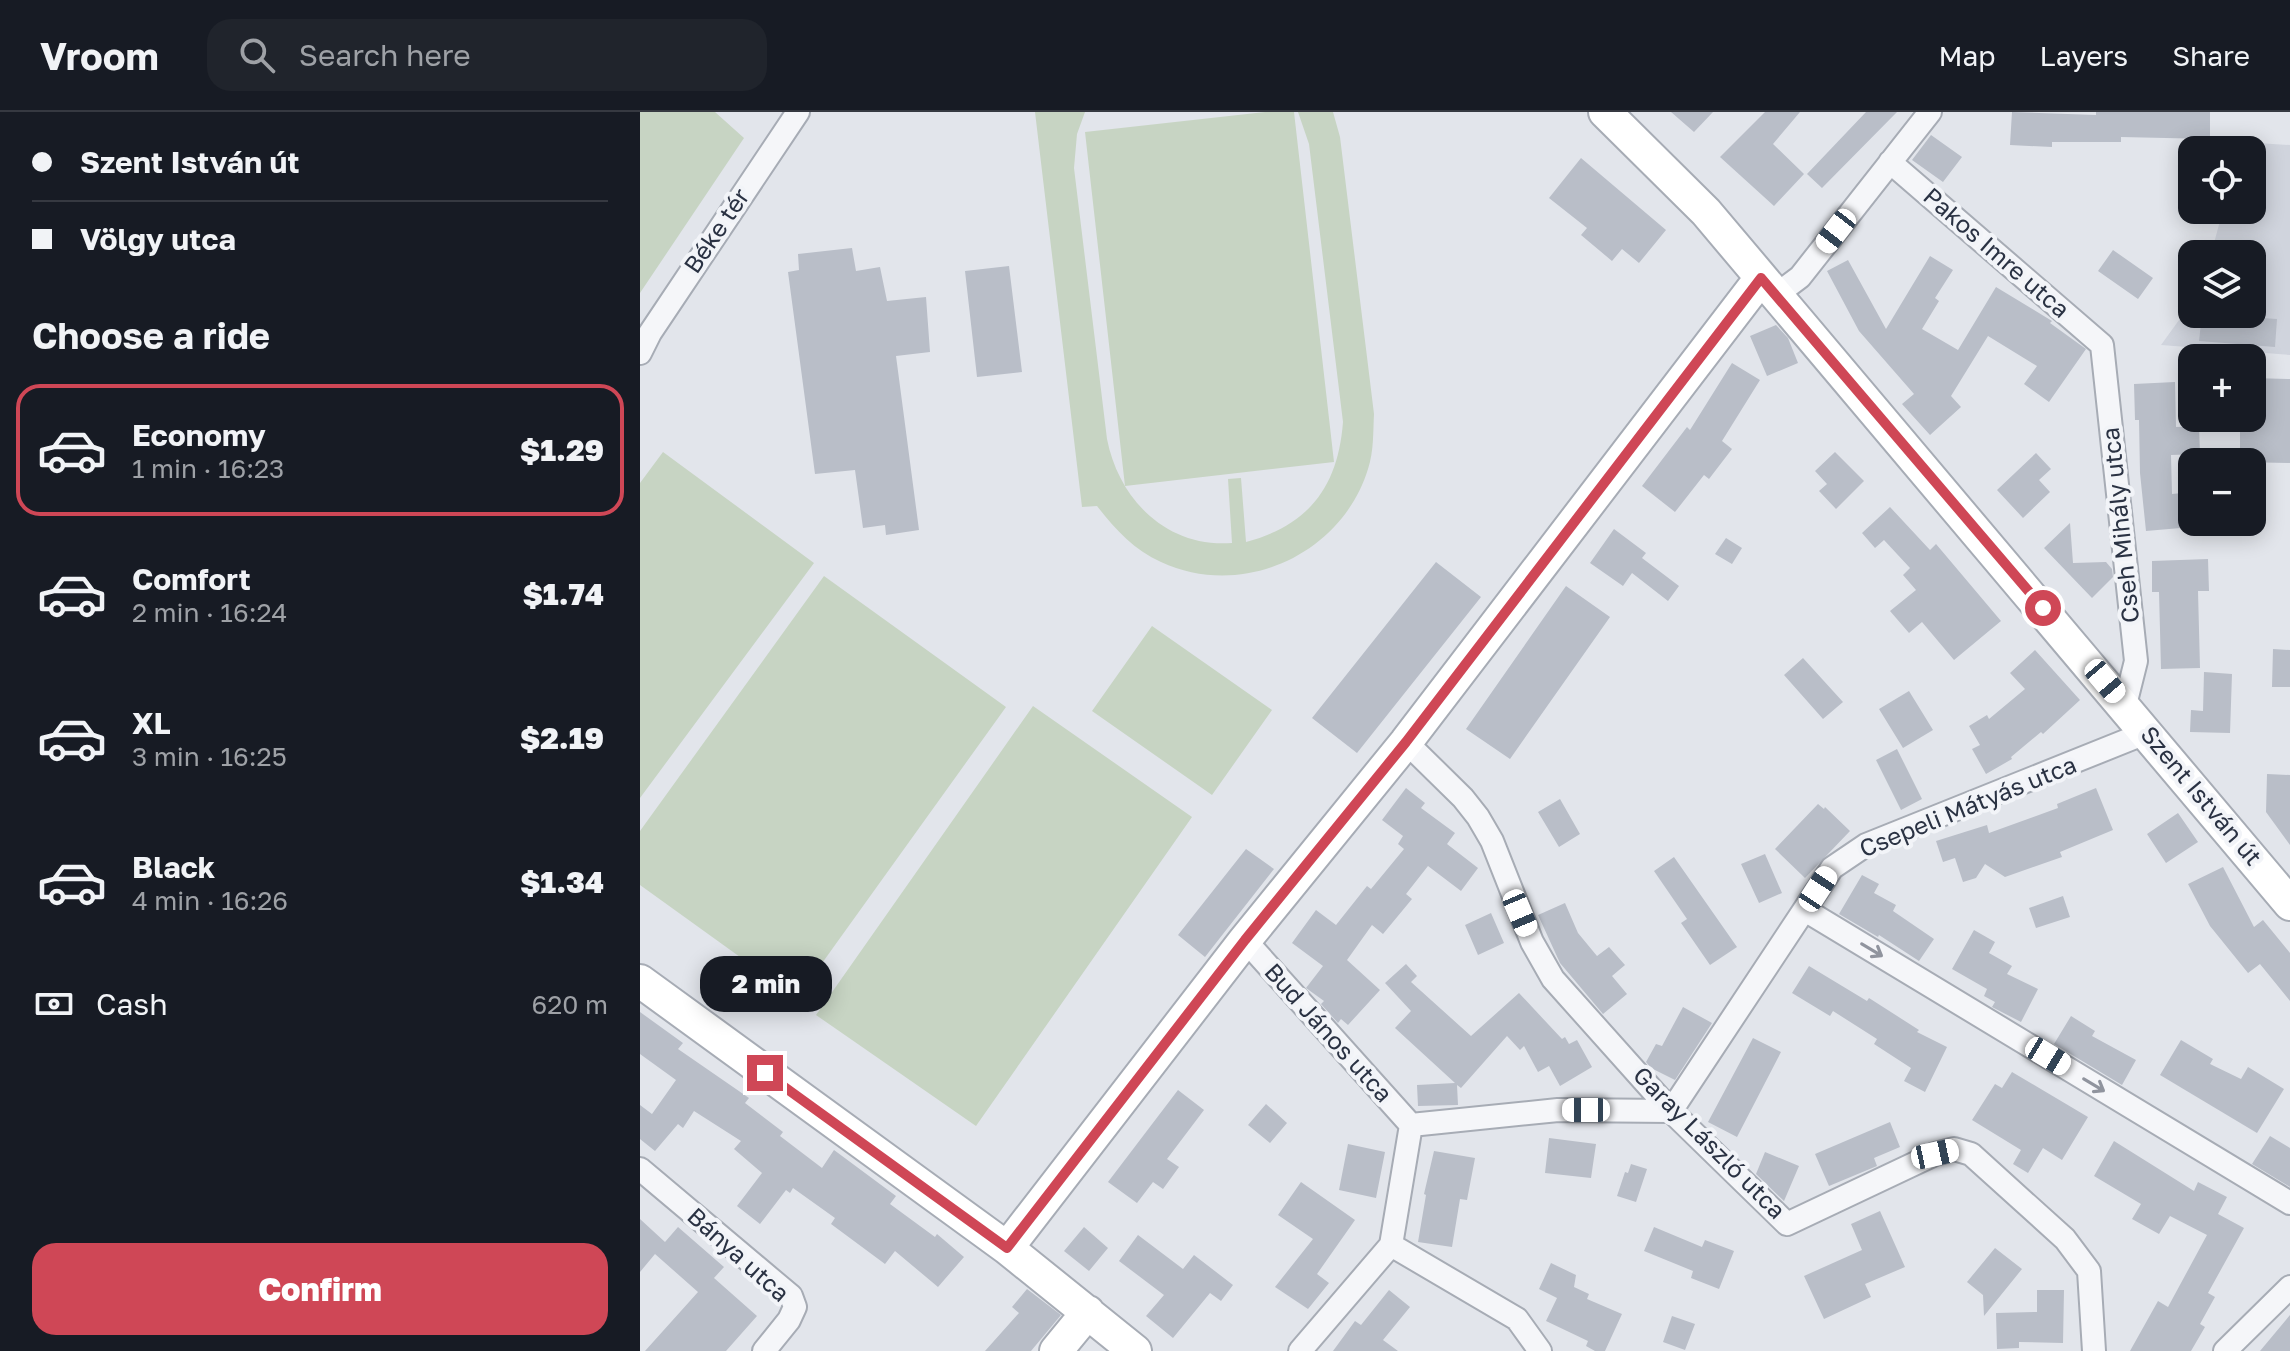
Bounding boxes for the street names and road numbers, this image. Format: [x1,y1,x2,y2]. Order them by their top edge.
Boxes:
street label: Pakos Imre utca [1918,181,2076,323]
street label: Béke tér [677,182,755,278]
street label: Cseh Mihály utca [2095,426,2144,624]
street label: Szent István út [2135,719,2269,871]
street label: Csepeli Mátyás utca [1855,749,2080,862]
street label: Bud János utca [1259,957,1399,1107]
street label: Garay László utca [1628,1060,1792,1224]
street label: Bánya utca [682,1201,796,1307]

